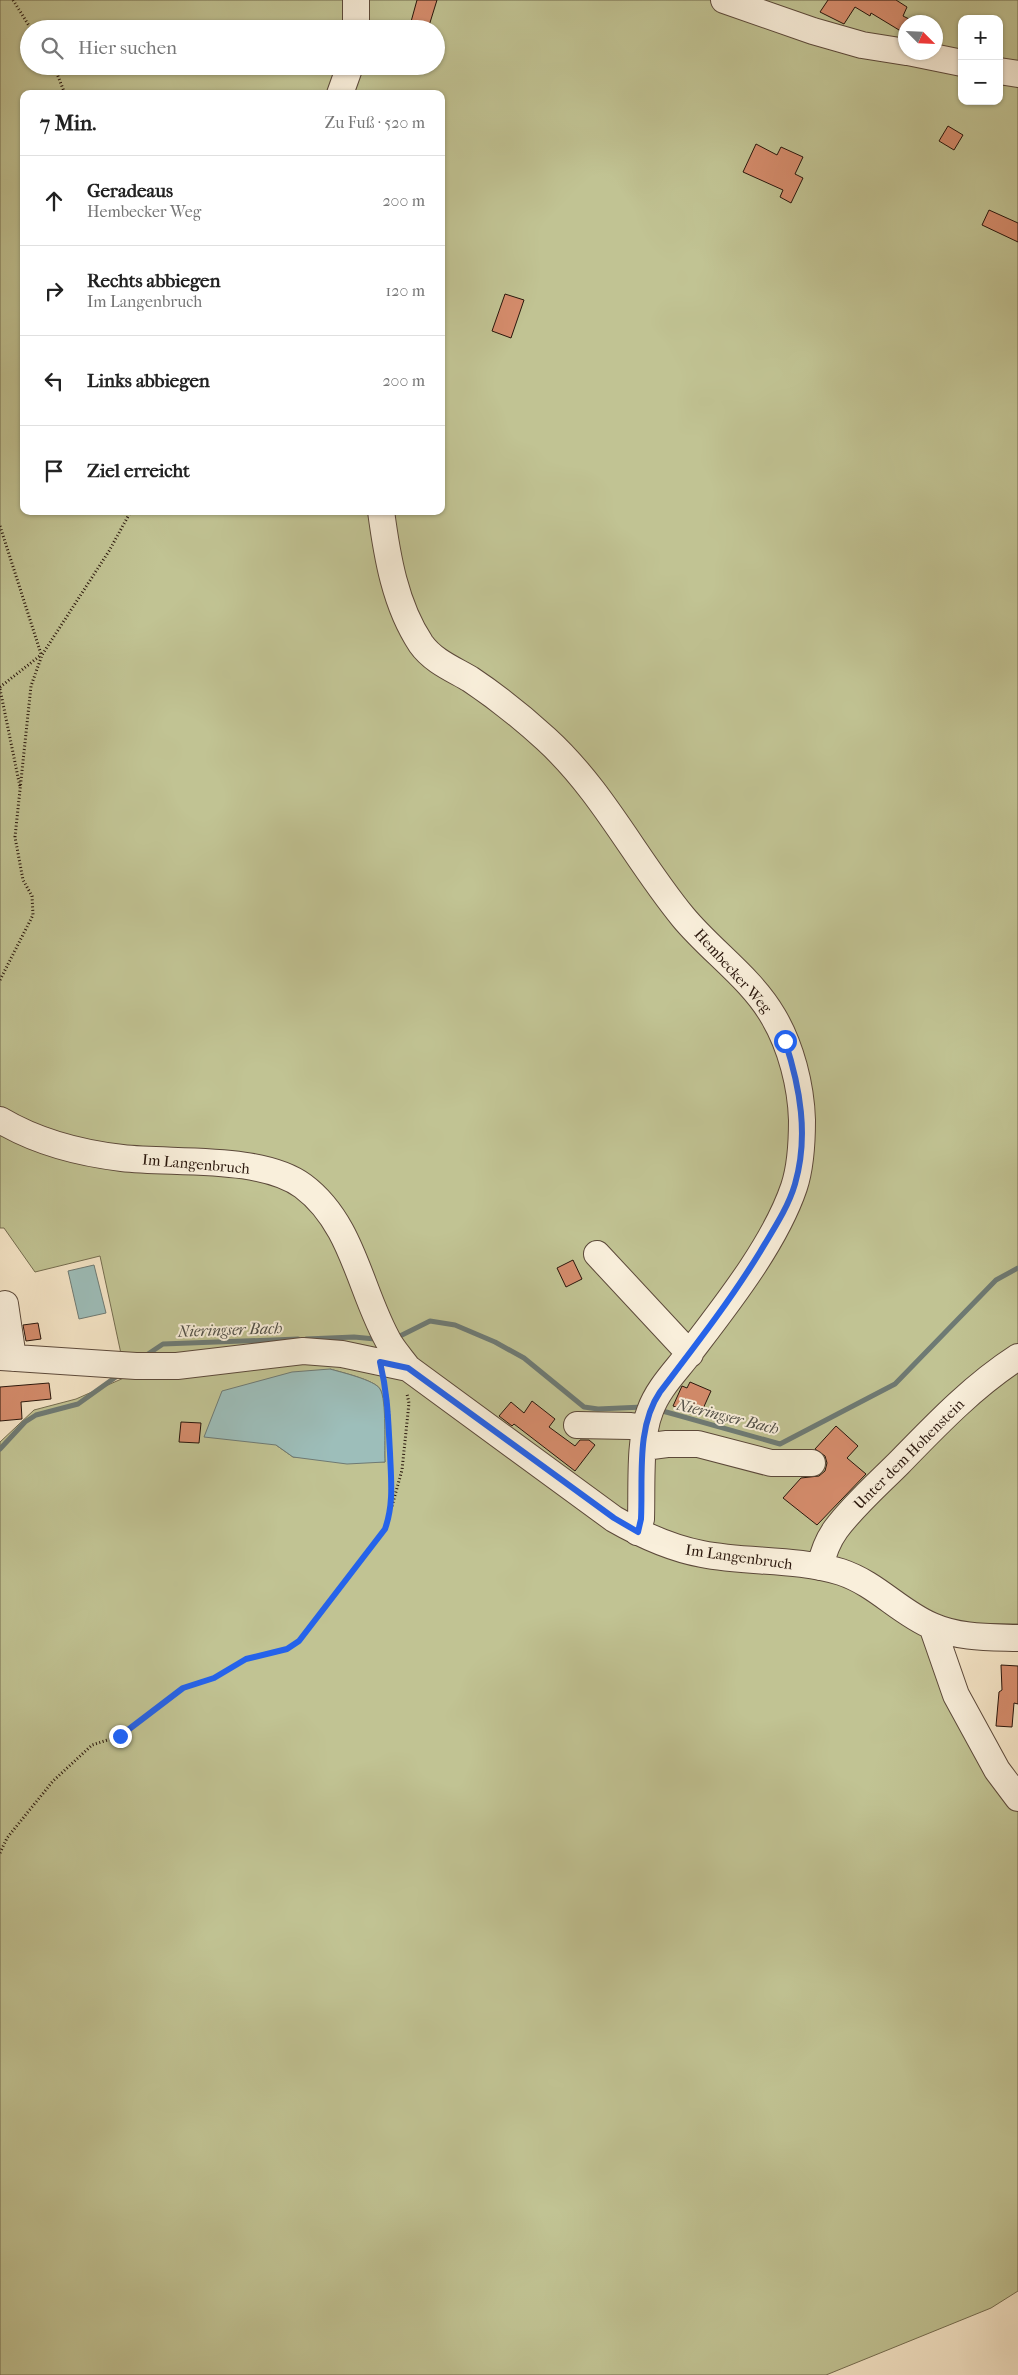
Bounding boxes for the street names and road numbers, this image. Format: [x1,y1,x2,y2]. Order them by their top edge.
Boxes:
street label: Hembecker Weg [690,925,776,1018]
street label: Im Langenbruch [141,1150,251,1178]
street label: Unter dem Hohenstein [850,1395,968,1513]
street label: Im Langenbruch [684,1541,794,1574]

